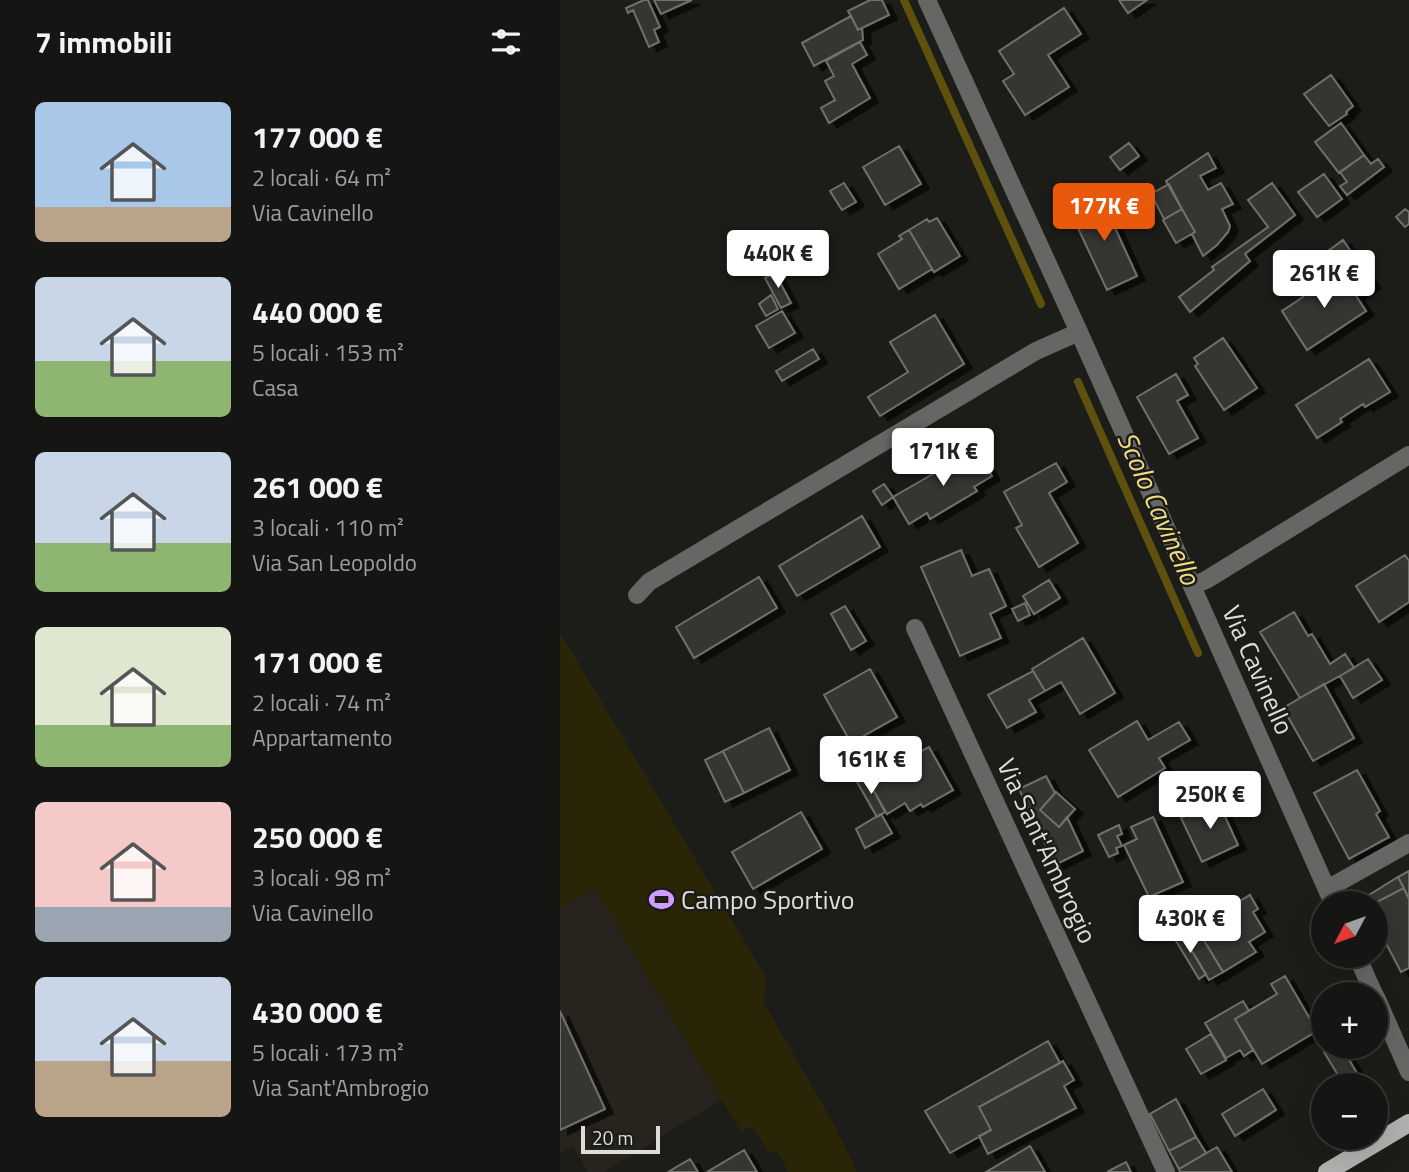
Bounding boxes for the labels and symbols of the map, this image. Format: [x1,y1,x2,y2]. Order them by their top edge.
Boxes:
pin: 177K € [1047,184,1161,243]
pin: 440K € [721,230,835,290]
pin: 261K € [1267,250,1381,310]
water label: Scolo Cavinello [1106,424,1213,593]
pin: 171K € [886,428,1000,488]
street label: Via Cavinello [1213,599,1304,741]
pin: 161K € [814,736,928,796]
street label: Via Sant'Ambrogio [987,752,1107,950]
pin: 250K € [1153,772,1267,831]
place label: Campo Sportivo [681,880,854,919]
sports icon: Campo Sportivo [647,886,675,914]
north arrow [1311,891,1388,968]
pin: 430K € [1133,895,1247,955]
scale bar [581,1123,660,1155]

